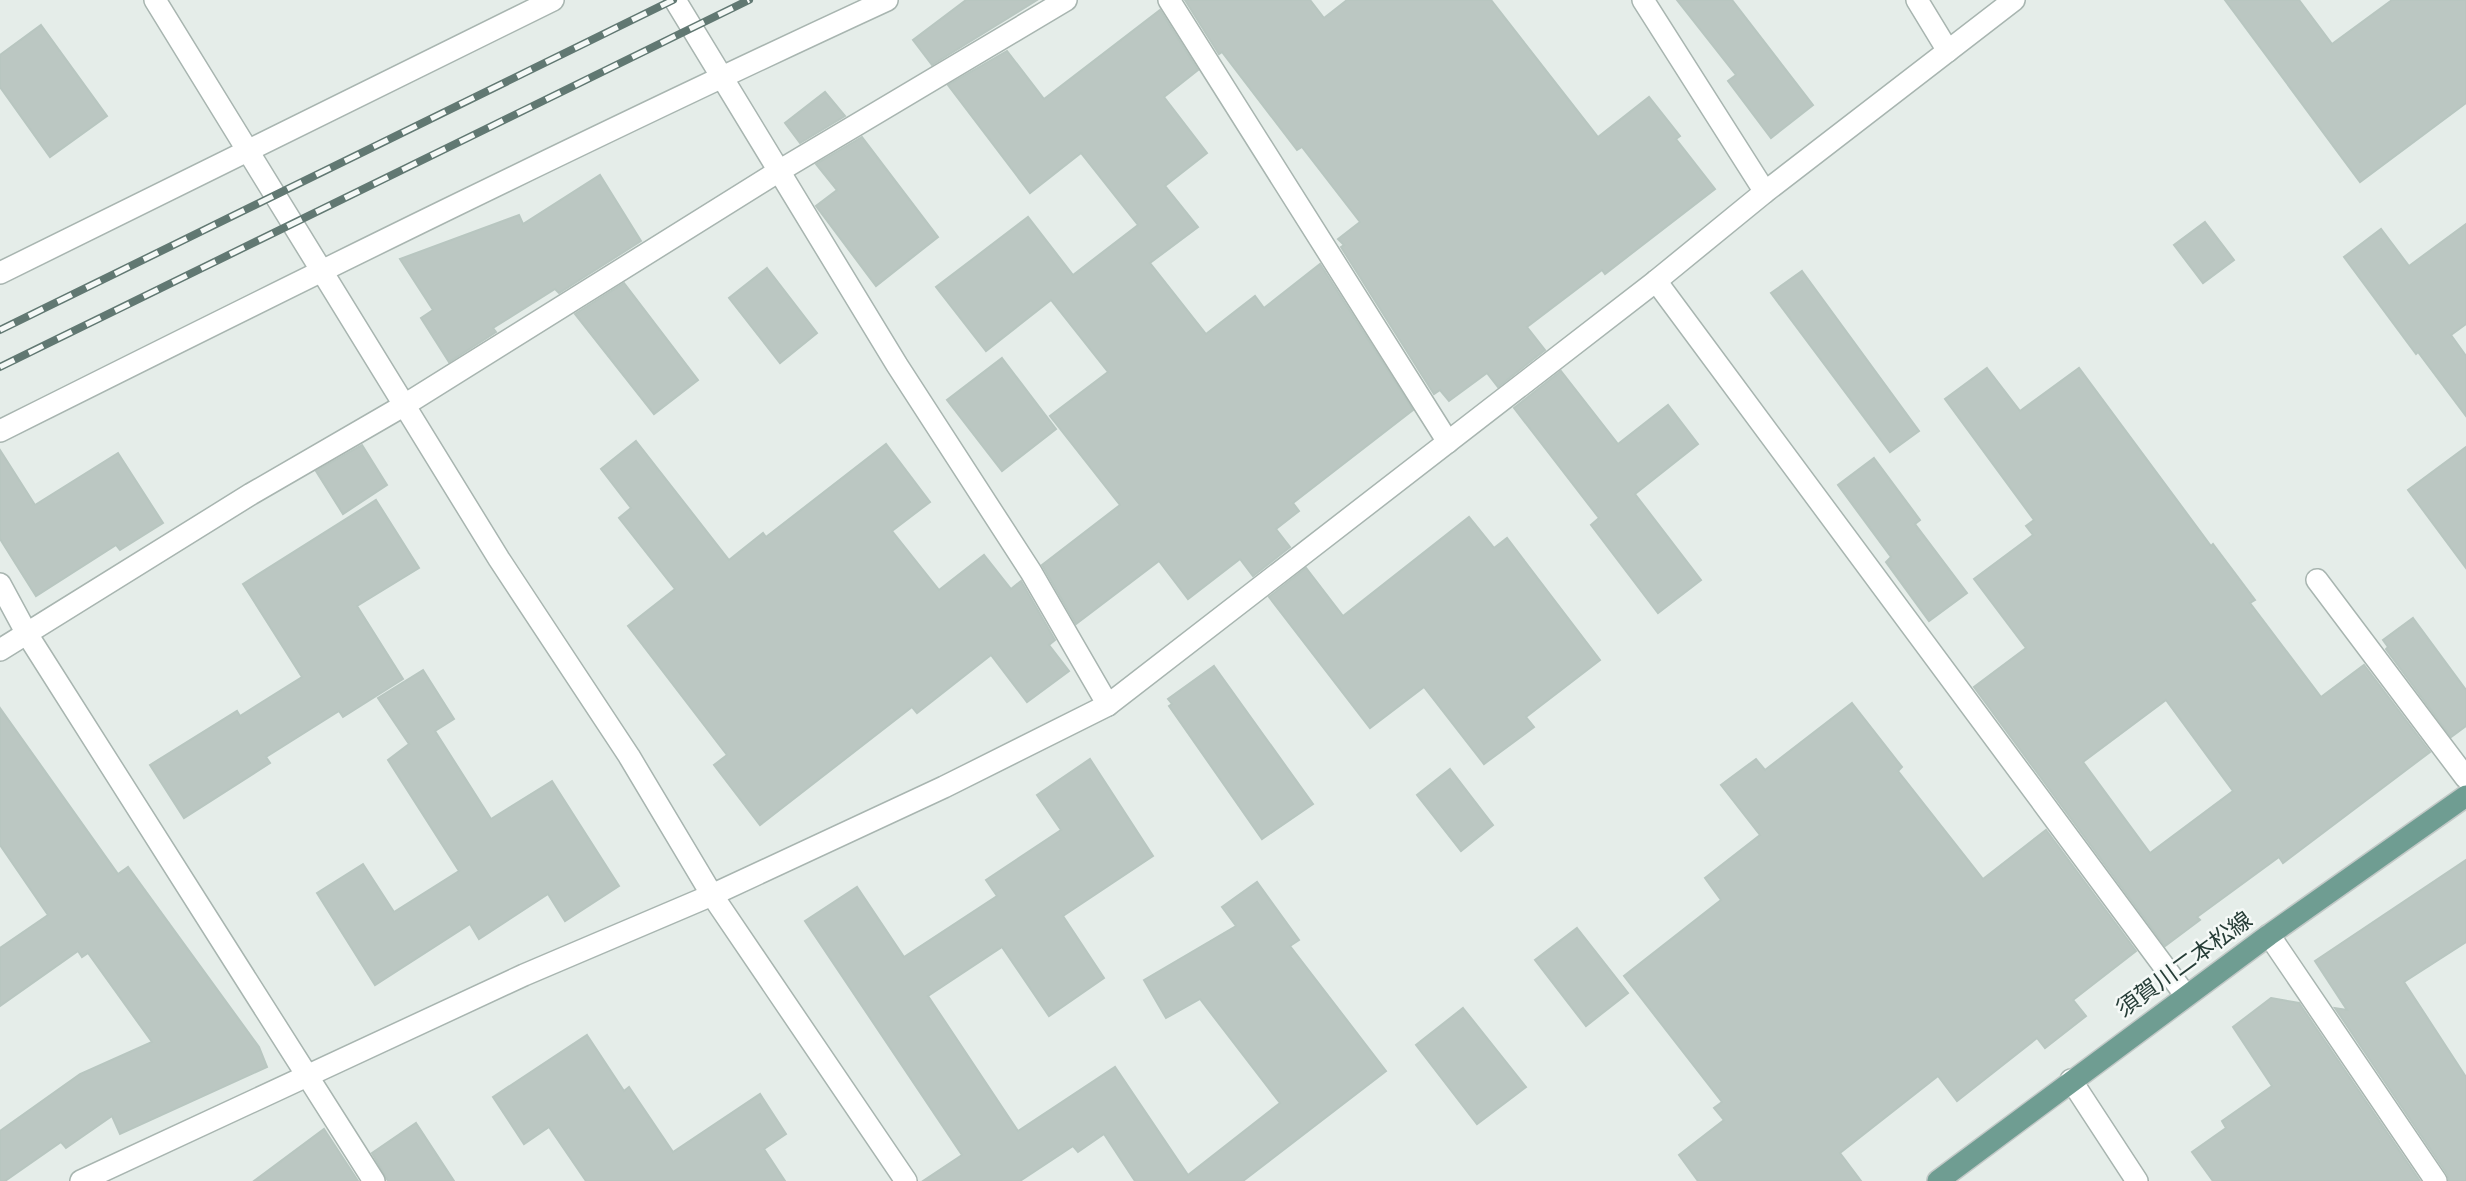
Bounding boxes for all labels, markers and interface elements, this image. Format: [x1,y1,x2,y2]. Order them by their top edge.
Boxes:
street label: 須賀川二本松線 [2109,904,2258,1023]

